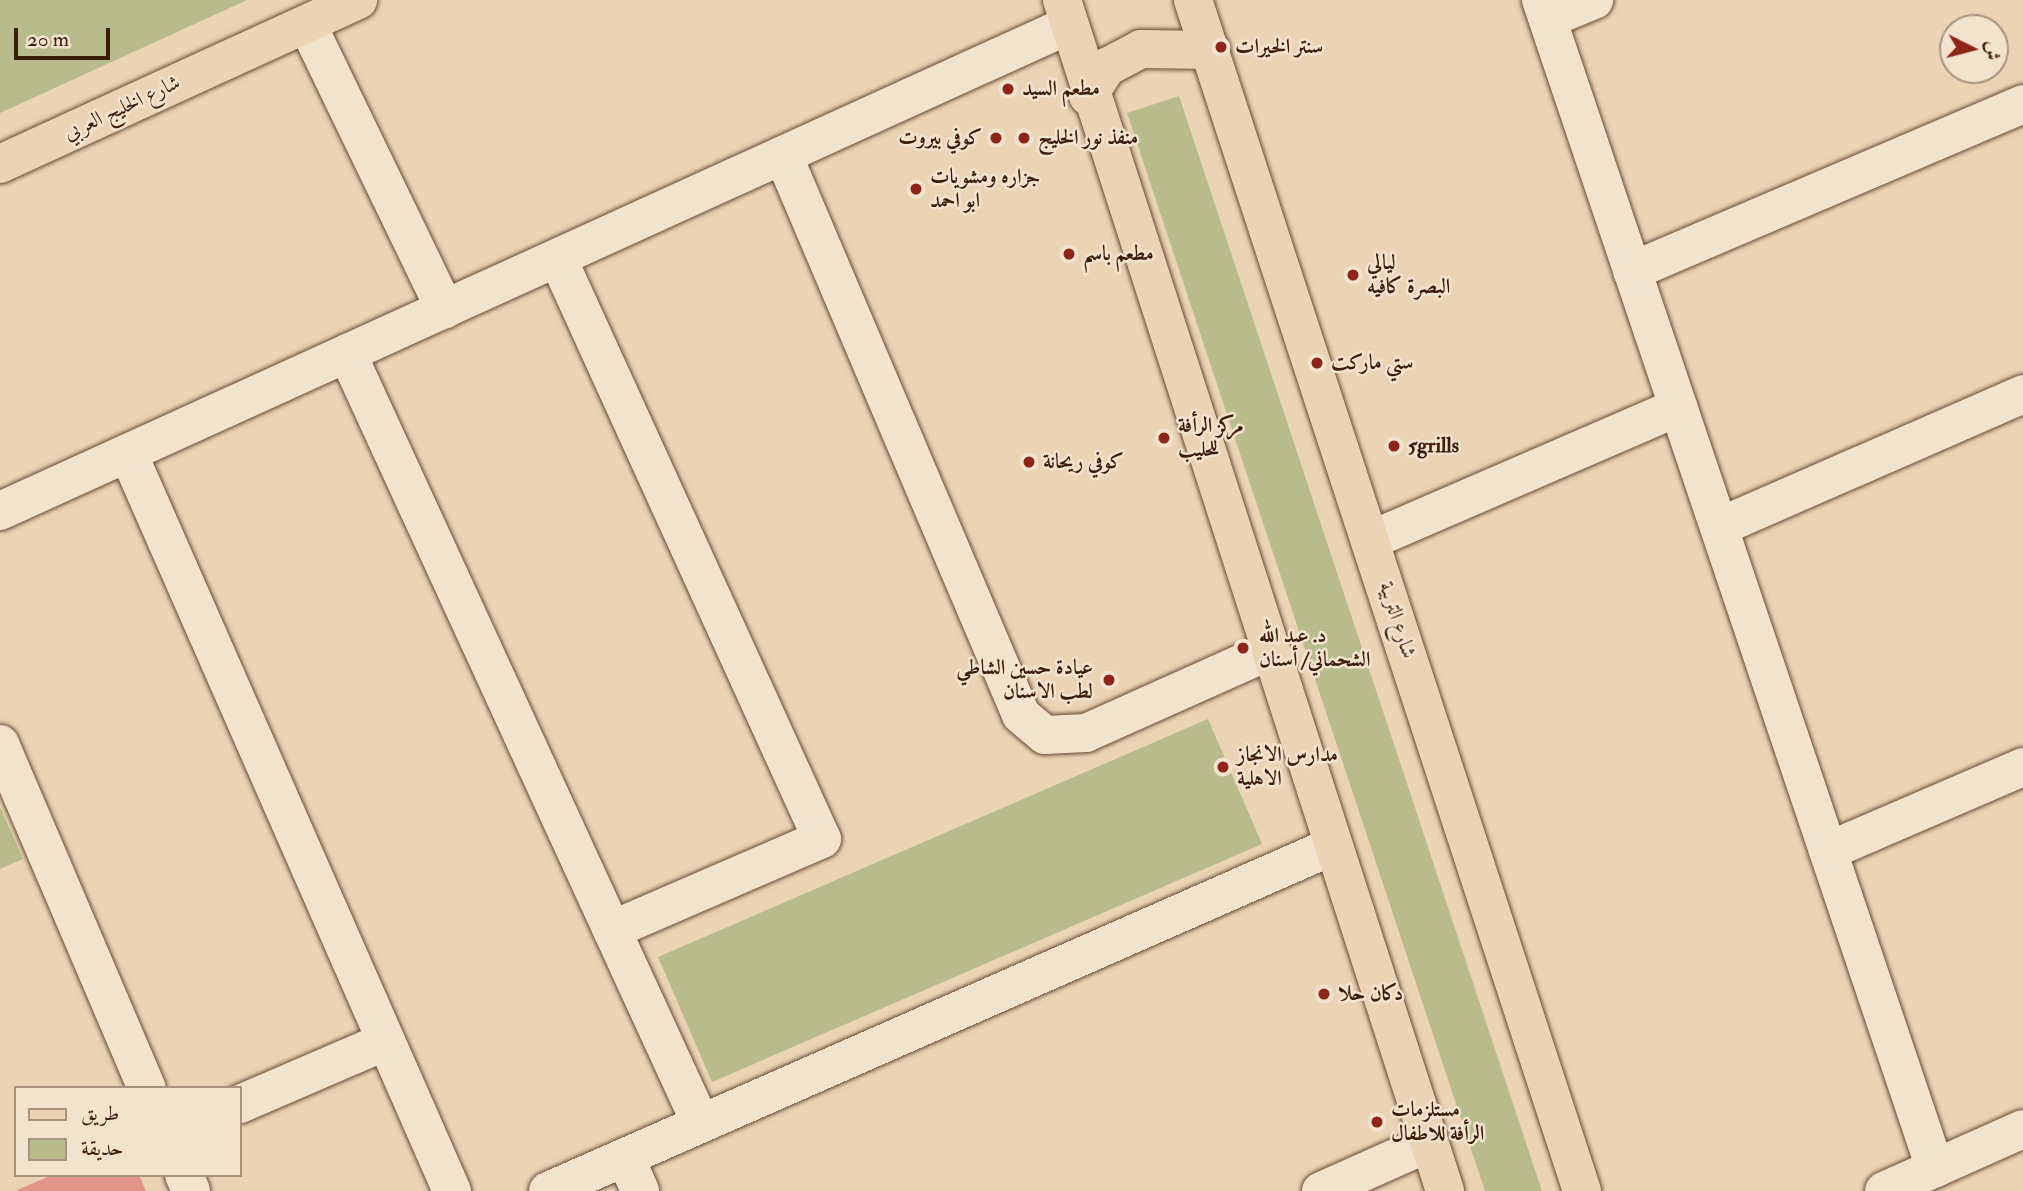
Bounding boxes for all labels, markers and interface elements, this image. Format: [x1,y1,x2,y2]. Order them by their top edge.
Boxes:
scale bar [18,14,114,58]
north arrow [1939,14,2009,84]
text: 20 m [27,26,69,53]
place label: سنتر الخيرات [1235,34,1323,60]
marker: سنتر الخيرات [1213,39,1229,55]
text: ش [1980,40,2006,62]
street label: شارع الخليج العربي [60,70,184,146]
place label: مطعم السيد [1022,76,1100,102]
marker: مطعم السيد [1000,81,1016,97]
place label: كوفي بيروت [898,125,982,151]
place label: منفذ نور الخليج [1038,125,1138,151]
marker: كوفي بيروت [988,130,1004,146]
marker: منفذ نور الخليج [1016,130,1032,146]
place label: جزاره ومشويات ابو احمد [930,164,1040,214]
marker: جزاره ومشويات ابو احمد [908,181,924,197]
place label: مطعم باسم [1083,241,1154,267]
marker: مطعم باسم [1061,246,1077,262]
place label: ليالي البصرة كافيه [1367,250,1450,300]
marker: ليالي البصرة كافيه [1345,267,1361,283]
place label: ستي ماركت [1331,350,1413,376]
marker: ستي ماركت [1309,355,1325,371]
place label: مركز الرأفة للحليب [1178,413,1243,463]
marker: مركز الرأفة للحليب [1156,430,1172,446]
place label: 5grills [1408,433,1459,459]
marker: 5grills [1386,438,1402,454]
place label: كوفي ريحانة [1043,449,1124,475]
marker: كوفي ريحانة [1021,454,1037,470]
street label: شارع التربية [1373,579,1421,661]
place label: د. عبد الله الشحماني/ أسنان [1259,623,1371,673]
marker: د. عبد الله الشحماني/ أسنان [1233,638,1253,658]
place label: عيادة حسين الشاطي لطب الاسنان [956,655,1093,705]
marker: عيادة حسين الشاطي لطب الاسنان [1099,670,1119,690]
place label: مدارس الانجاز الاهلية [1237,742,1338,792]
marker: مدارس الانجاز الاهلية [1215,759,1231,775]
place label: دكان حلا [1338,981,1403,1007]
marker: دكان حلا [1316,986,1332,1002]
legend [14,1086,242,1177]
place label: مستلزمات الرأفة للاطفال [1391,1097,1484,1147]
text: طريق [81,1100,119,1127]
marker: مستلزمات الرأفة للاطفال [1369,1114,1385,1130]
text: حديقة [81,1135,124,1162]

